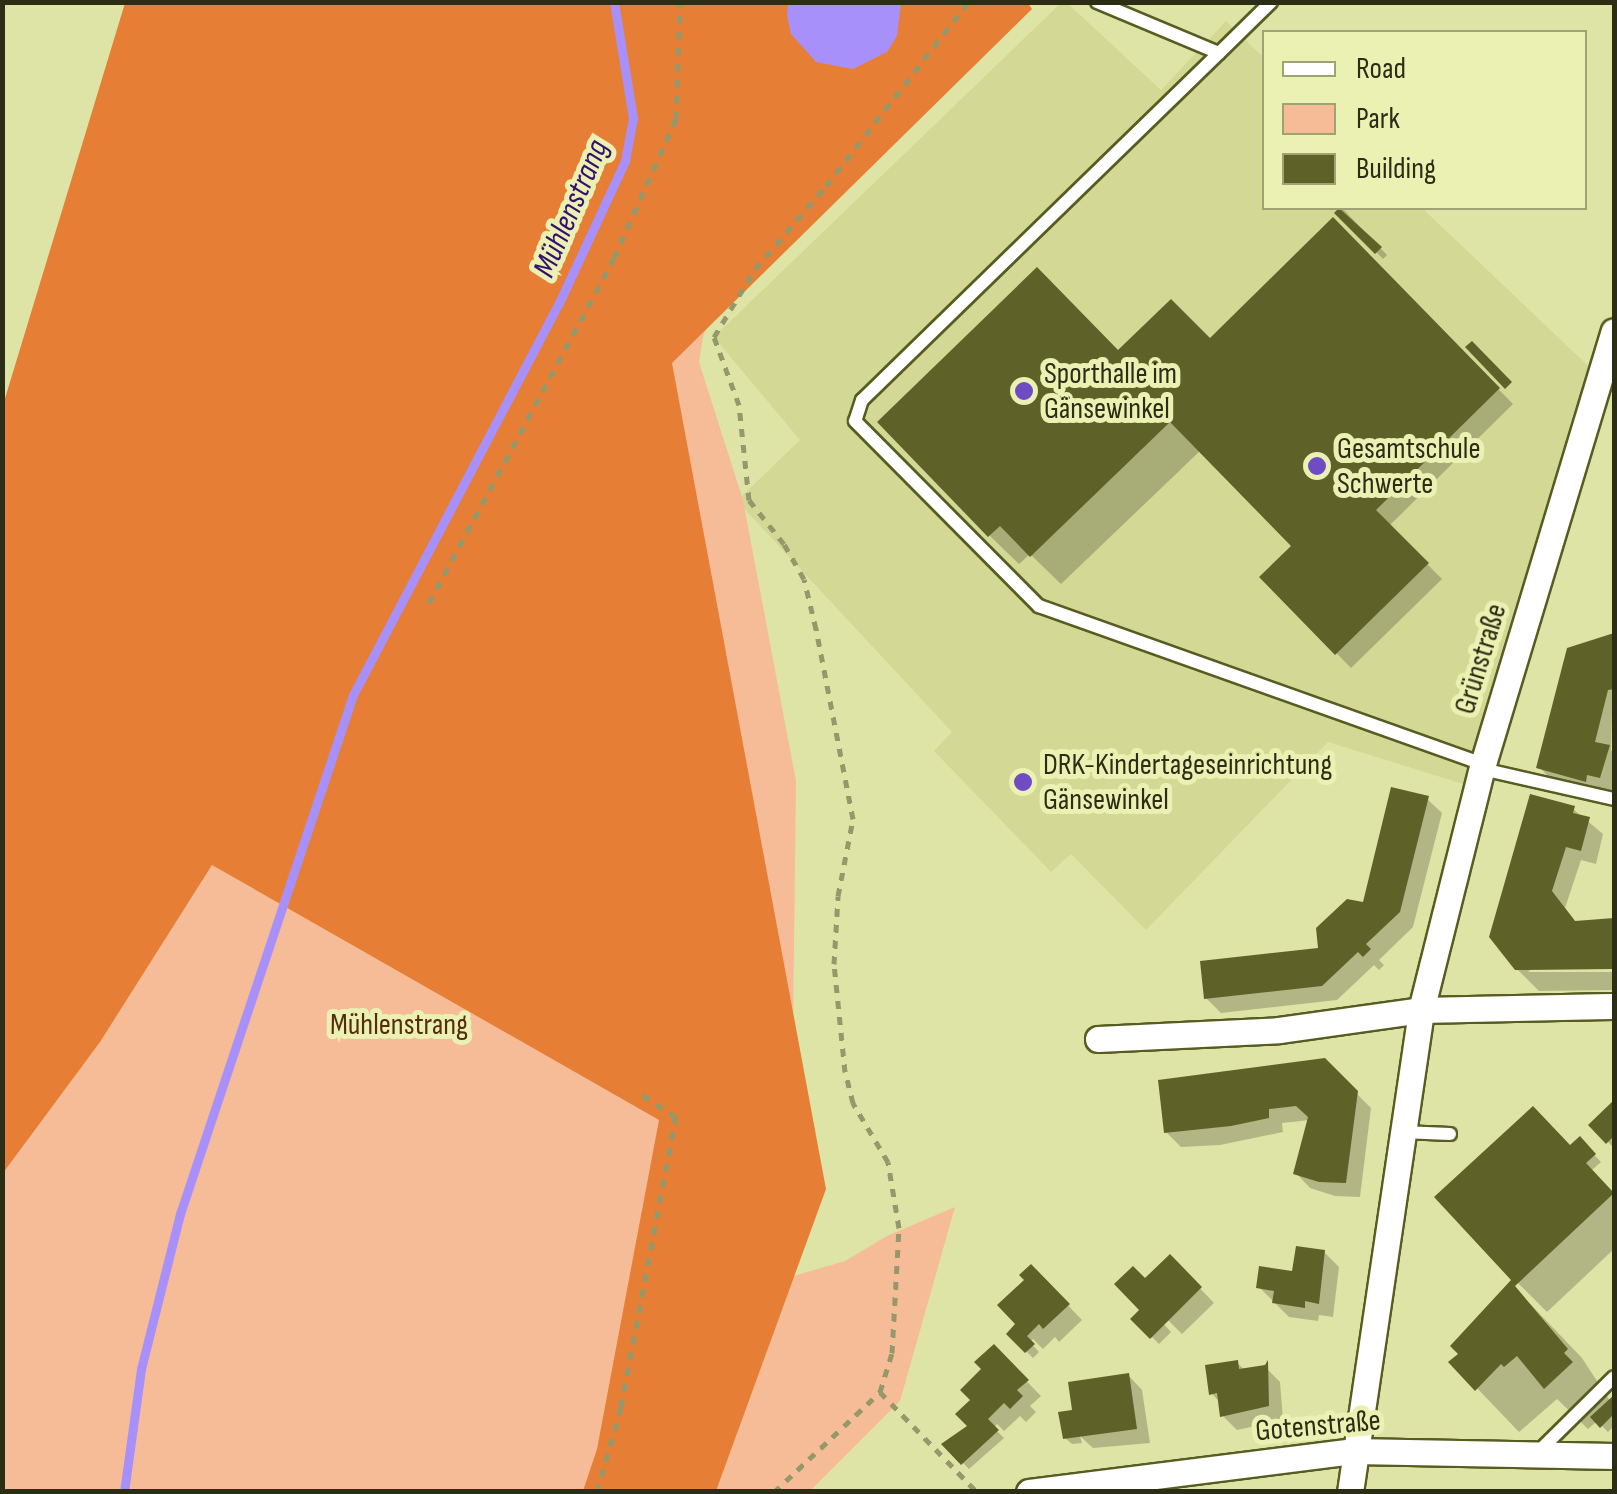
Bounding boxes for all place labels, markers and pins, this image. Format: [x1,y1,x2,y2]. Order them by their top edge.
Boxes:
place label: Sporthalle im Gänsewinkel [1044,356,1177,426]
marker: Sporthalle im Gänsewinkel [1013,380,1035,402]
place label: Gesamtschule Schwerte [1337,431,1480,502]
marker: Gesamtschule Schwerte [1306,455,1328,477]
place label: DRK-Kindertageseinrichtung Gänsewinkel [1043,747,1332,818]
marker: DRK-Kindertageseinrichtung Gänsewinkel [1012,771,1034,793]

